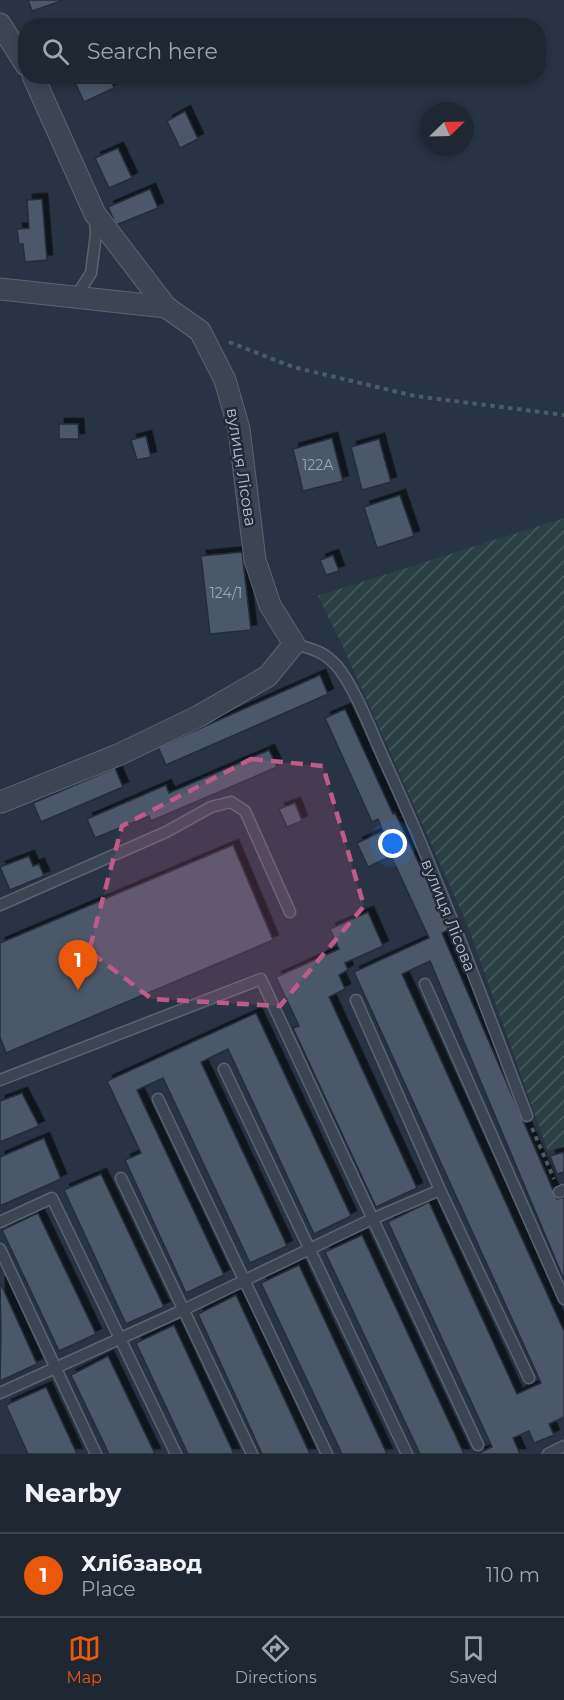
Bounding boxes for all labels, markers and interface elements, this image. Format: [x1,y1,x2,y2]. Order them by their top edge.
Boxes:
search box [18,18,546,84]
icon: search [39,35,72,68]
text: Search here [87,38,218,65]
north arrow [420,102,474,156]
street label: вулиця Лісова [223,407,260,527]
house number: 122А [302,456,334,474]
house number: 124/1 [210,584,242,602]
your location [378,829,407,858]
street label: вулиця Лісова [417,856,480,974]
pin: 1 [58,940,98,990]
text: Nearby [24,1477,121,1509]
text: Хлібзавод [81,1550,202,1577]
text: 1 [40,1563,47,1587]
text: 110 m [486,1563,540,1587]
text: Place [81,1577,136,1601]
tab: Map [66,1632,102,1687]
tab: Directions [235,1632,317,1687]
tab: Saved [450,1632,498,1687]

